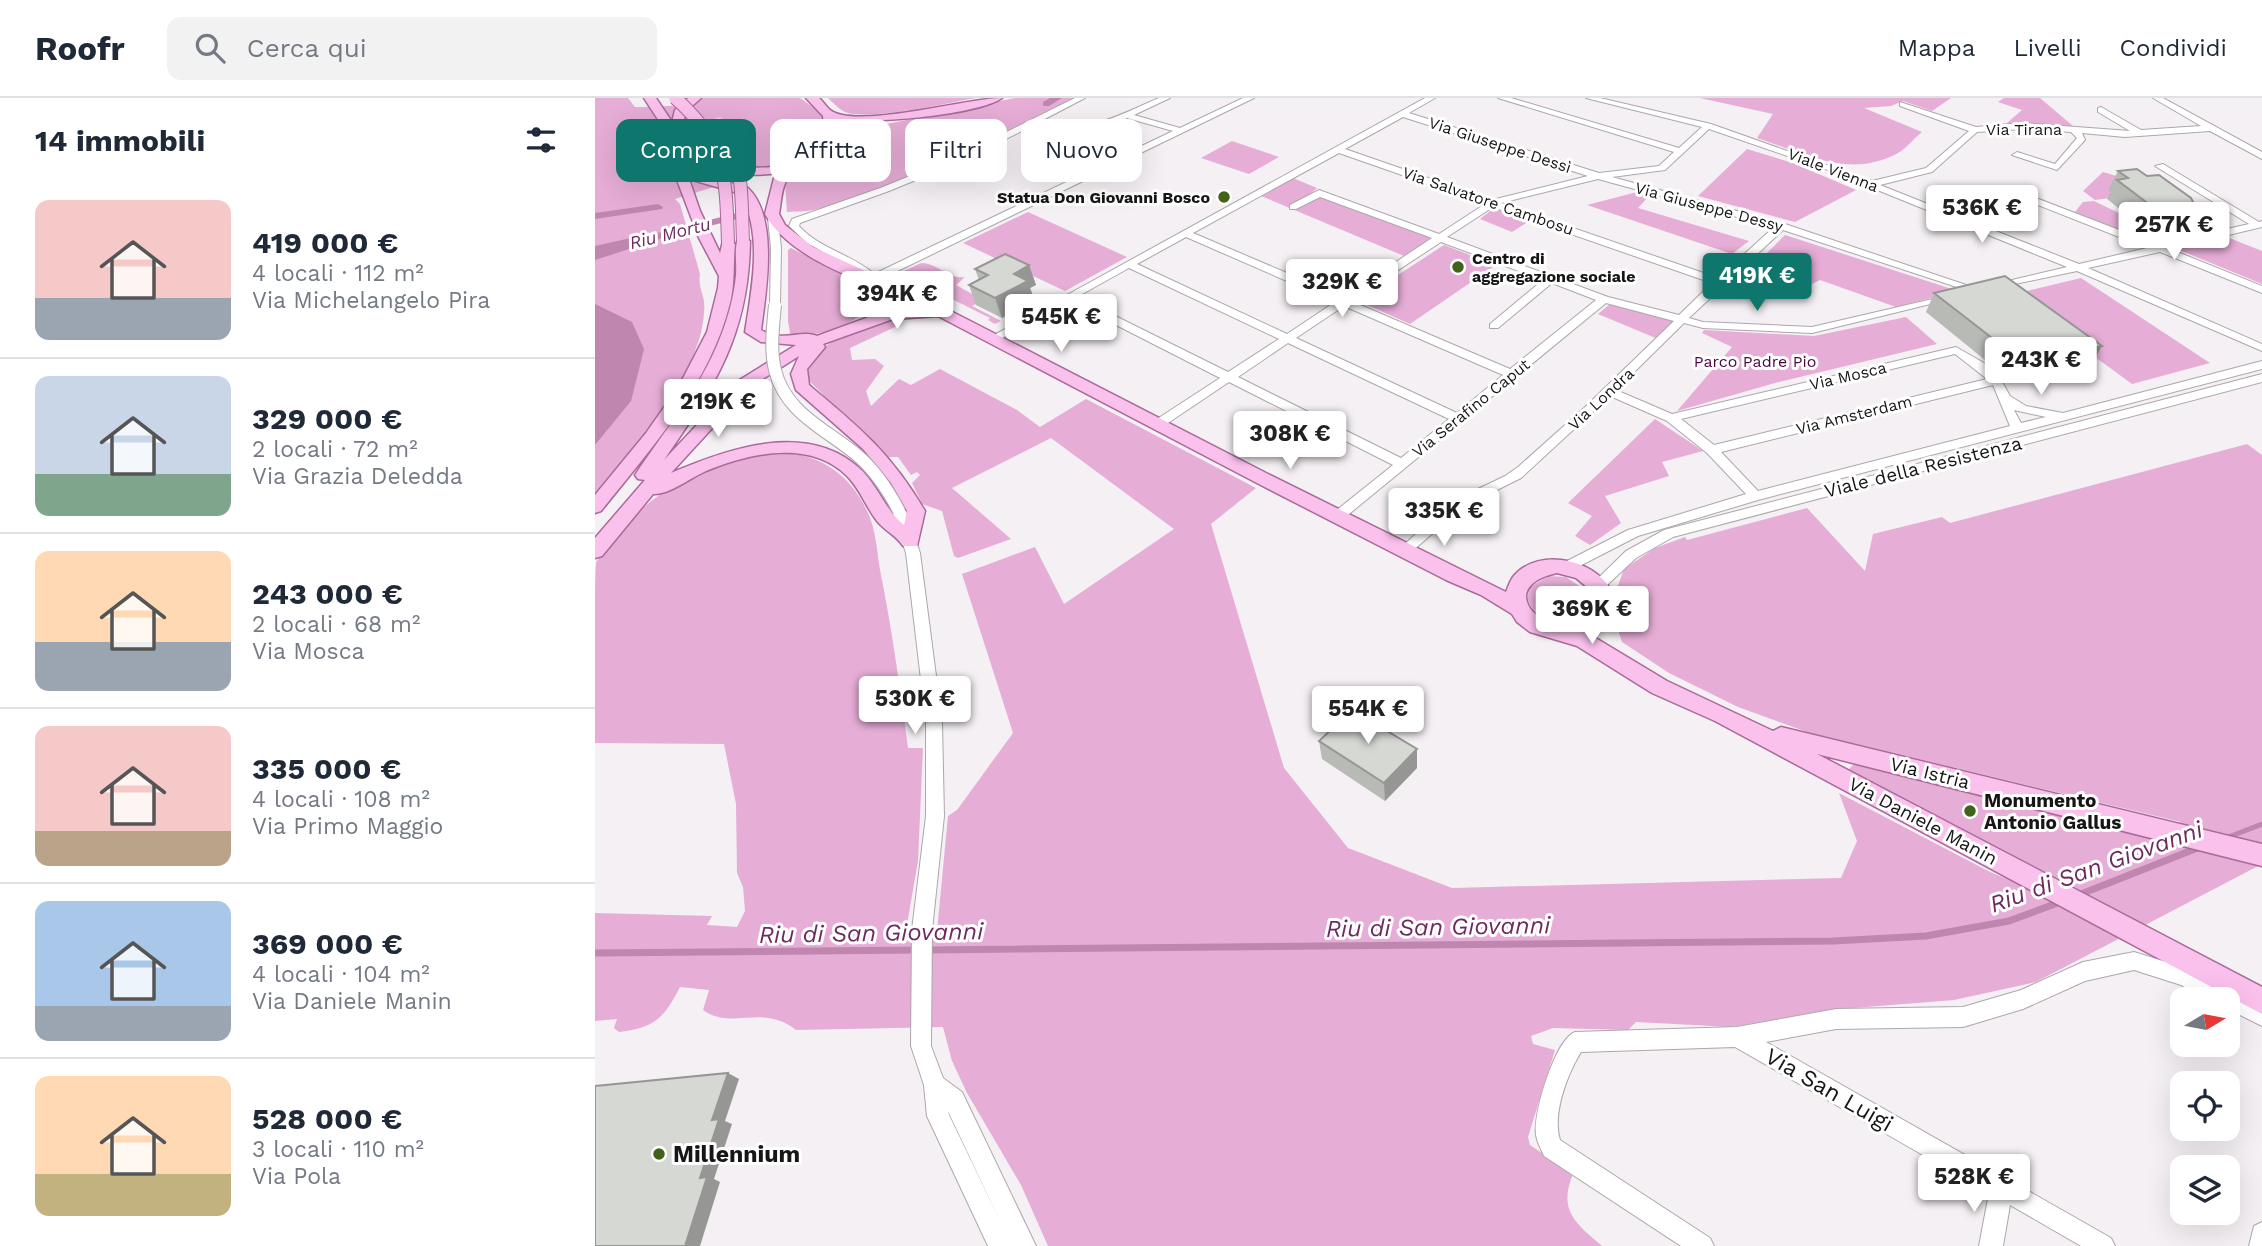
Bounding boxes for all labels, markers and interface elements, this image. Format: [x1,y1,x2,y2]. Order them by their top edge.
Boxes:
search box [167,17,657,80]
text: Roofr [35,29,125,68]
icon: search [191,29,229,67]
text: Cerca qui [247,33,367,63]
text: Mappa [1898,34,1975,62]
text: Livelli [2013,34,2082,62]
text: Condividi [2120,34,2227,62]
street label: Via Giuseppe Dessì [1426,113,1574,177]
chip: Compra [616,119,756,182]
chip: Affitta [770,119,891,182]
chip: Filtri [905,119,1007,182]
chip: Nuovo [1021,119,1142,182]
street label: Via Tirana [1986,120,2062,139]
icon: filters [522,121,560,159]
text: 14 immobili [35,123,205,158]
street label: Viale Vienna [1785,144,1881,196]
street label: Via Salvatore Cambosu [1400,163,1576,239]
street label: Via Giuseppe Dessy [1633,178,1786,236]
pin: 536K € [1925,186,2039,245]
place label: Statua Don Giovanni Bosco [997,188,1210,207]
marker: Statua Don Giovanni Bosco [1216,189,1232,205]
text: 536K € [1942,194,2022,221]
pin: 257K € [2117,202,2231,262]
text: 257K € [2135,211,2213,238]
water label: Riu Mortu [627,213,713,253]
text: 419 000 € [252,225,398,260]
icon: home [91,228,175,312]
place label: Centro di aggregazione sociale [1472,249,1635,286]
pin: 419K € [1700,254,1814,313]
marker: Centro di aggregazione sociale [1450,259,1466,275]
text: 4 locali · 112 m² [252,260,424,287]
pin: 329K € [1285,260,1399,319]
text: 419K € [1719,262,1795,289]
text: 329K € [1302,268,1382,295]
pin: 394K € [840,272,954,331]
text: 394K € [856,280,938,307]
text: Via Michelangelo Pira [252,287,490,314]
pin: 545K € [1004,294,1118,354]
text: 545K € [1021,303,1101,330]
pin: 243K € [1984,338,2098,397]
text: 243K € [2001,346,2081,373]
park label: Parco Padre Pio [1694,352,1816,371]
street label: Via Serafino Caput [1408,355,1534,461]
street label: Via Mosca [1808,358,1888,394]
street label: Via Londra [1564,364,1638,434]
pin: 219K € [661,380,775,439]
text: 219K € [680,388,756,415]
street label: Via Amsterdam [1794,391,1914,439]
text: 329 000 € [252,401,402,436]
icon: home [91,404,175,488]
pin: 308K € [1233,412,1347,471]
text: 308K € [1249,420,1331,447]
street label: Viale della Resistenza [1822,431,2024,503]
text: 2 locali · 72 m² [252,436,418,463]
text: Via Grazia Deledda [252,463,463,490]
pin: 335K € [1387,489,1501,548]
text: 335K € [1404,497,1484,524]
text: 243 000 € [252,576,403,611]
icon: home [91,579,175,663]
pin: 369K € [1535,587,1649,646]
text: 369K € [1552,595,1632,622]
text: 2 locali · 68 m² [252,611,420,638]
text: Via Mosca [252,638,365,665]
pin: 530K € [858,676,972,736]
text: 530K € [875,685,955,712]
pin: 554K € [1311,686,1425,746]
text: 554K € [1328,695,1408,722]
text: 335 000 € [252,751,401,786]
street label: Via Istria [1888,752,1972,794]
icon: home [91,754,175,838]
street label: Via Daniele Manin [1845,772,2001,870]
text: 4 locali · 108 m² [252,786,430,813]
place label: Monumento Antonio Gallus [1984,789,2121,834]
marker: Monumento Antonio Gallus [1962,803,1978,819]
text: Via Primo Maggio [252,813,443,840]
water label: Riu di San Giovanni [1986,815,2207,919]
water label: Riu di San Giovanni [1326,911,1551,943]
water label: Riu di San Giovanni [759,917,984,949]
text: 369 000 € [252,926,403,961]
icon: home [91,929,175,1013]
text: 4 locali · 104 m² [252,961,430,988]
north arrow [2170,987,2240,1057]
map controls [2170,987,2240,1225]
text: Via Daniele Manin [252,988,452,1015]
street label: Via San Luigi [1760,1043,1898,1137]
button: locate [2170,1071,2240,1141]
text: 528 000 € [252,1101,402,1136]
icon: home [91,1104,175,1188]
text: 3 locali · 110 m² [252,1136,424,1163]
place label: Millennium [673,1141,800,1168]
marker: Millennium [651,1146,667,1162]
pin: 528K € [1917,1154,2031,1214]
button: layers [2170,1155,2240,1225]
text: Via Pola [252,1163,341,1190]
text: 528K € [1934,1163,2014,1190]

